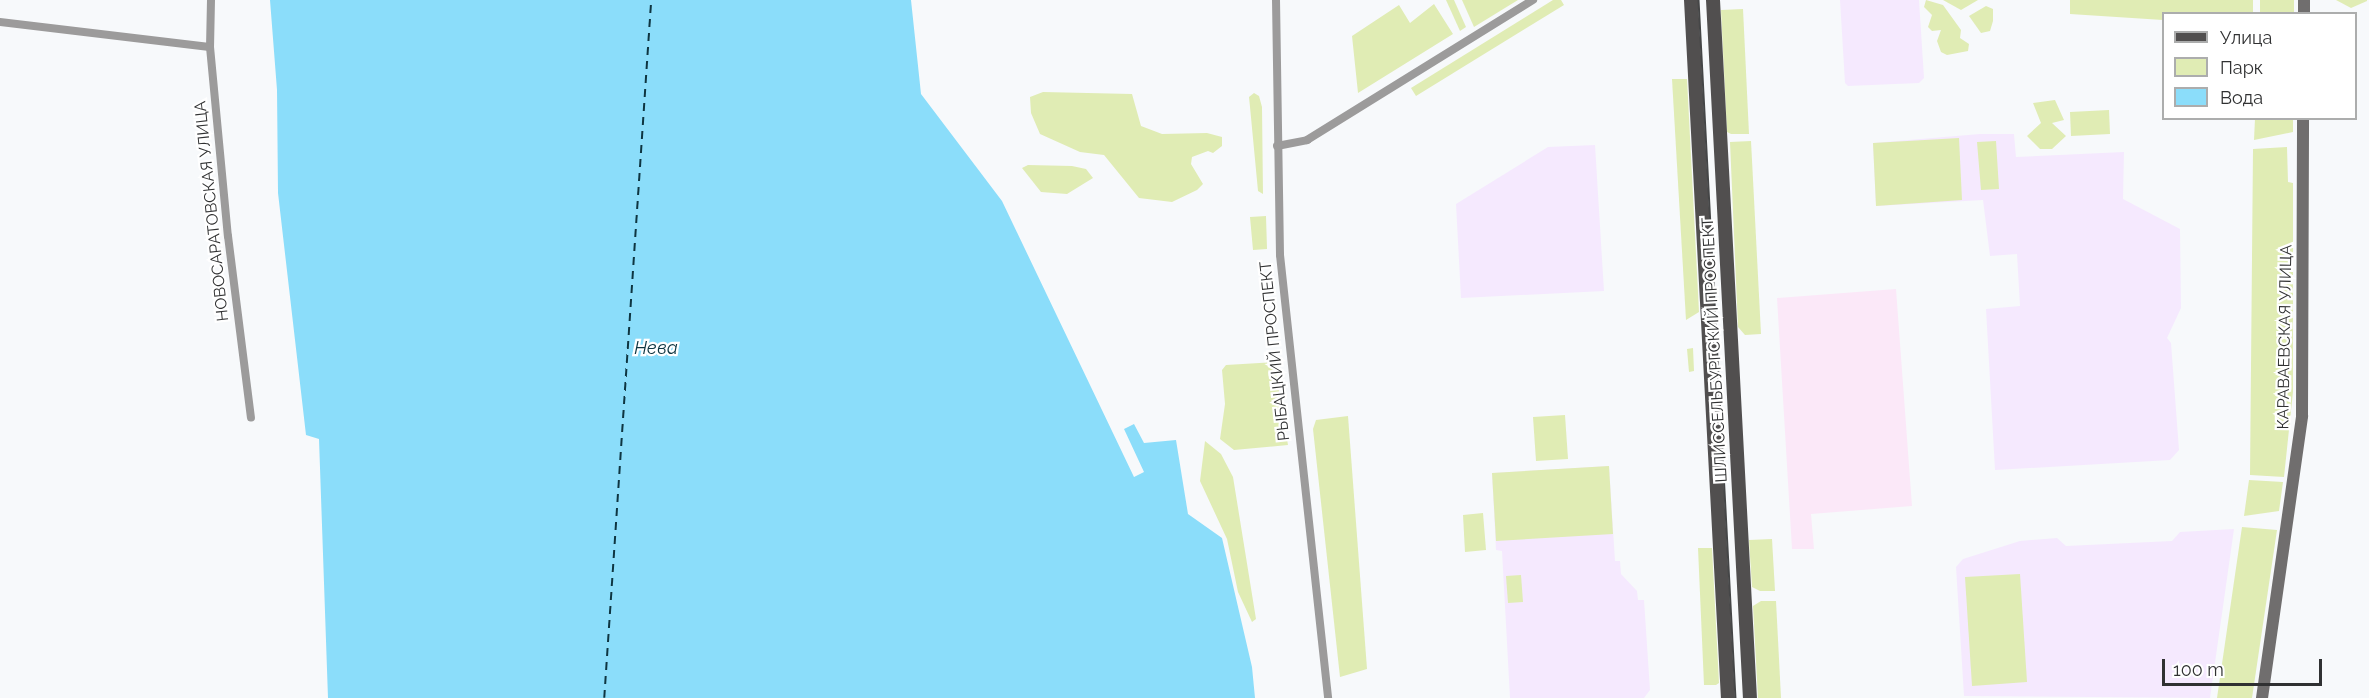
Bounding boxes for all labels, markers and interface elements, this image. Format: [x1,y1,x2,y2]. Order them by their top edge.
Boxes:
legend [2162,12,2357,120]
text: Улица [2220,27,2272,48]
text: Парк [2220,57,2263,78]
text: Вода [2220,87,2263,108]
street label: НОВОСАРАТОВСКАЯ УЛИЦА [191,100,233,322]
street label: ШЛИССЕЛЬБУРГСКИЙ ПРОСПЕКТ [1698,217,1732,483]
street label: КАРАВАЕВСКАЯ УЛИЦА [2274,244,2296,430]
street label: РЫБАЦКИЙ ПРОСПЕКТ [1256,260,1294,442]
water label: Нева [634,337,678,359]
scale bar [2165,647,2326,685]
text: 100 m [2173,659,2224,680]

